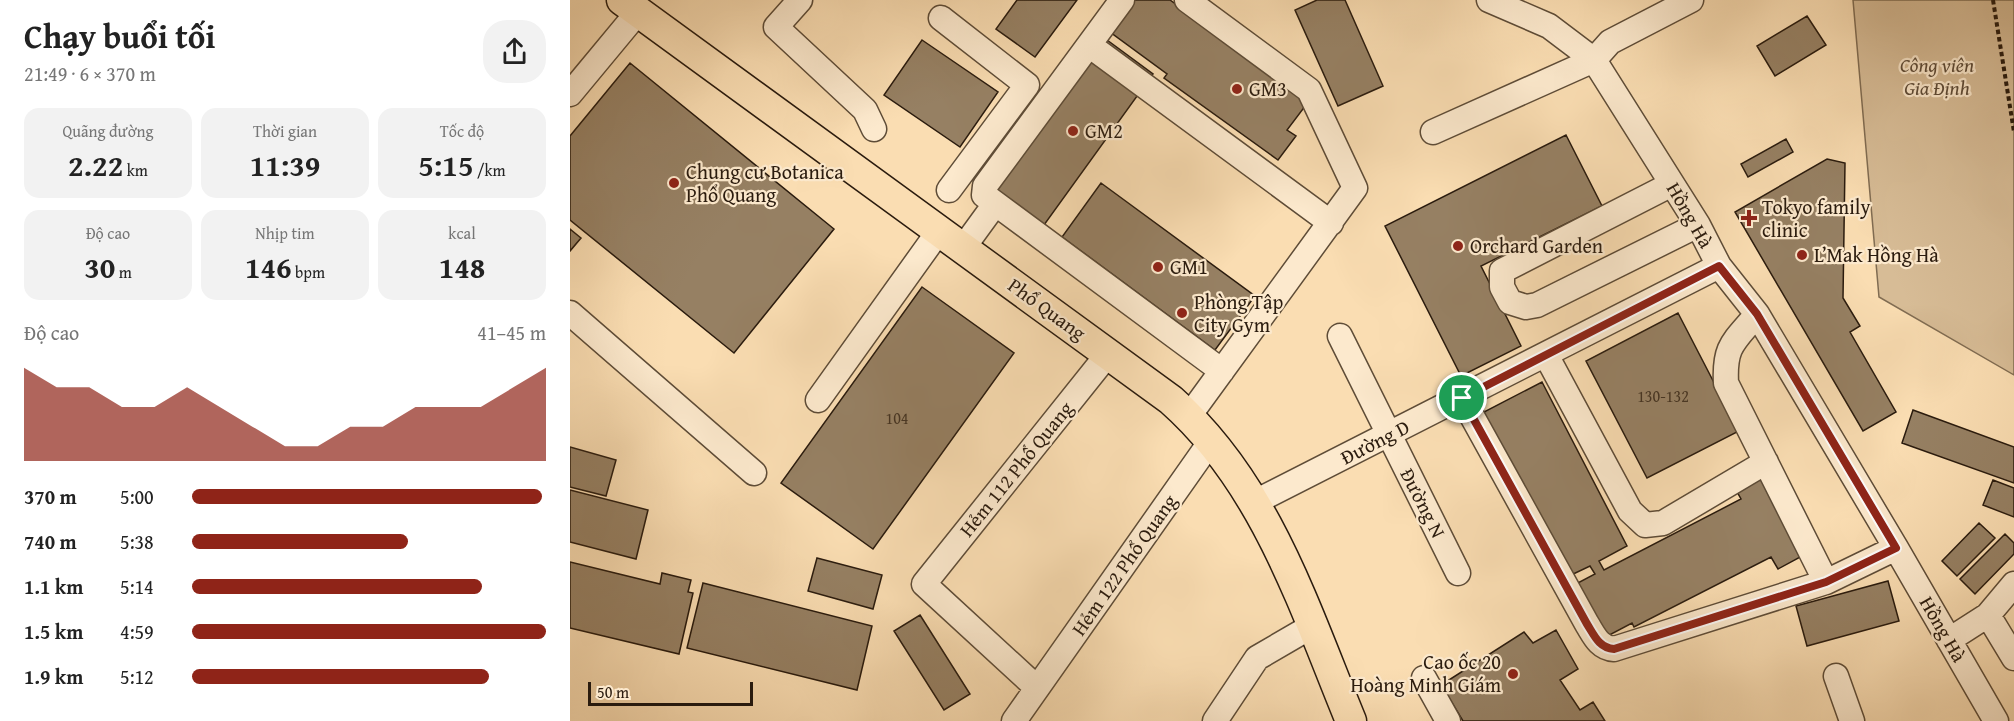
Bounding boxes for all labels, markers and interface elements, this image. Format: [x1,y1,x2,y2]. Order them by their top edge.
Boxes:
text: Chạy buổi tối [24,12,216,60]
button: share [483,20,546,83]
park label: Công viên Gia Định [1900,50,1974,102]
text: 21:49 · 6 × 370 m [24,59,156,88]
place label: GM3 [1249,74,1287,103]
marker: GM3 [1230,82,1244,96]
place label: GM2 [1085,116,1123,145]
text: Quãng đường [63,119,153,143]
text: Thời gian [253,119,317,143]
text: Tốc độ [440,119,484,143]
marker: GM2 [1066,124,1080,138]
text: 2.22 [68,143,123,187]
text: 11:39 [250,143,320,187]
text: 5:15 [418,143,473,187]
place label: Chung cư Botanica Phổ Quang [686,157,844,209]
text: km [123,158,148,182]
text: /km [473,158,506,182]
marker: Chung cư Botanica Phổ Quang [667,176,681,190]
street label: Hồng Hà [1660,176,1721,254]
place label: Tokyo family clinic [1762,192,1870,244]
marker: Tokyo family clinic [1740,209,1758,227]
text: Độ cao [86,221,130,245]
text: Nhịp tim [255,221,315,245]
text: kcal [448,221,476,245]
place label: Orchard Garden [1470,231,1603,260]
marker: Orchard Garden [1451,239,1465,253]
place label: L’Mak Hồng Hà [1814,240,1939,269]
text: 30 [84,245,115,289]
text: 146 [245,245,292,289]
text: 148 [439,245,485,289]
marker: L’Mak Hồng Hà [1795,248,1809,262]
place label: GM1 [1170,252,1208,281]
text: m [115,260,132,284]
text: bpm [292,260,325,284]
marker: GM1 [1151,260,1165,274]
street label: Phổ Quang [1002,270,1092,347]
place label: Phòng Tập City Gym [1194,287,1283,339]
marker: Phòng Tập City Gym [1175,306,1189,320]
text: Độ cao [24,318,79,347]
text: 41–45 m [477,318,546,347]
pin [1436,372,1487,423]
icon: arrive [1445,381,1478,414]
house number: 130-132 [1637,384,1689,408]
street label: Hẻm 112 Phổ Quang [952,395,1079,543]
house number: 104 [885,406,909,430]
street label: Đường D [1335,412,1414,471]
street label: Đường N [1394,463,1453,543]
text: 370 m [24,482,77,511]
text: 5:00 [120,482,154,511]
street label: Hẻm 122 Phổ Quang [1064,488,1183,641]
text: 740 m [24,527,77,556]
text: 5:38 [120,527,154,556]
text: 1.1 km [24,572,83,601]
text: 5:14 [120,572,154,601]
street label: Hồng Hà [1913,590,1974,668]
text: 1.5 km [24,617,83,646]
text: 4:59 [120,617,154,646]
place label: Cao ốc 20 Hoàng Minh Giám [1350,647,1502,699]
text: 1.9 km [24,662,83,691]
text: 5:12 [120,662,154,691]
marker: Cao ốc 20 Hoàng Minh Giám [1506,667,1520,681]
scale bar [588,679,753,706]
text: 50 m [597,680,629,704]

